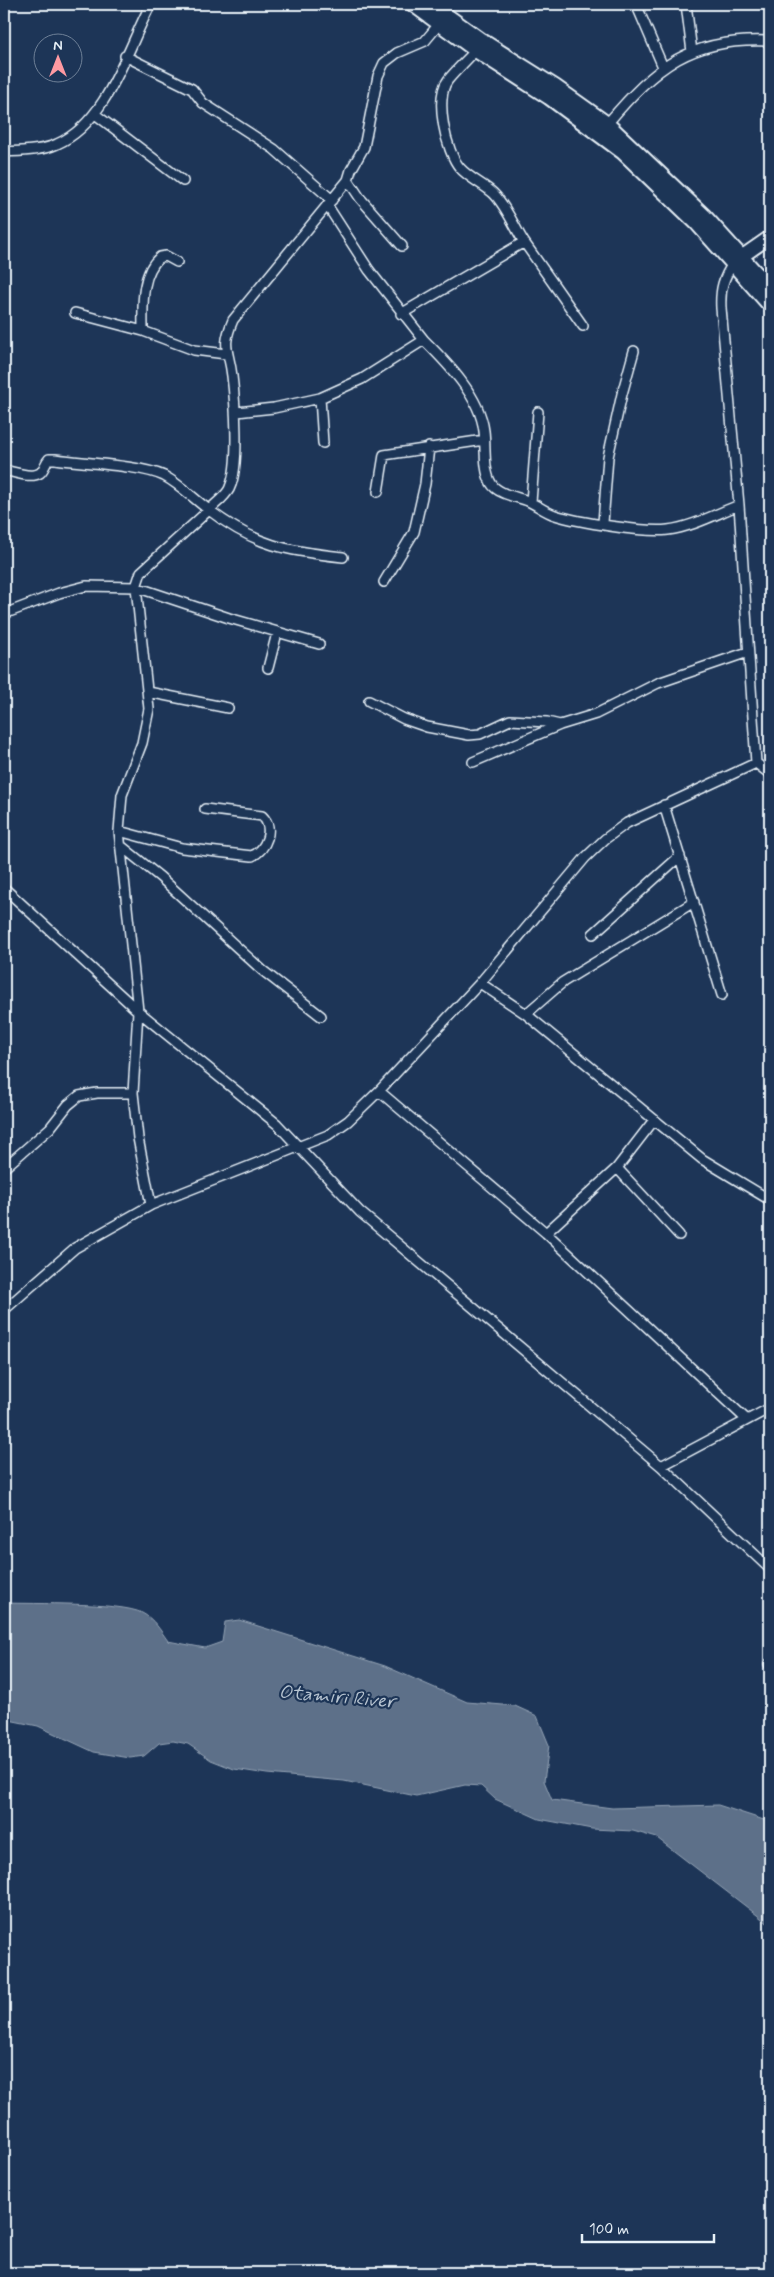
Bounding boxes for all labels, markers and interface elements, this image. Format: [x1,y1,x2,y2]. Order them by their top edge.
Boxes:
north arrow [32,32,82,82]
text: N [53,37,63,55]
water label: Otamiri River [278,1679,399,1715]
scale bar [582,2212,714,2244]
text: 100 m [589,2220,629,2240]

